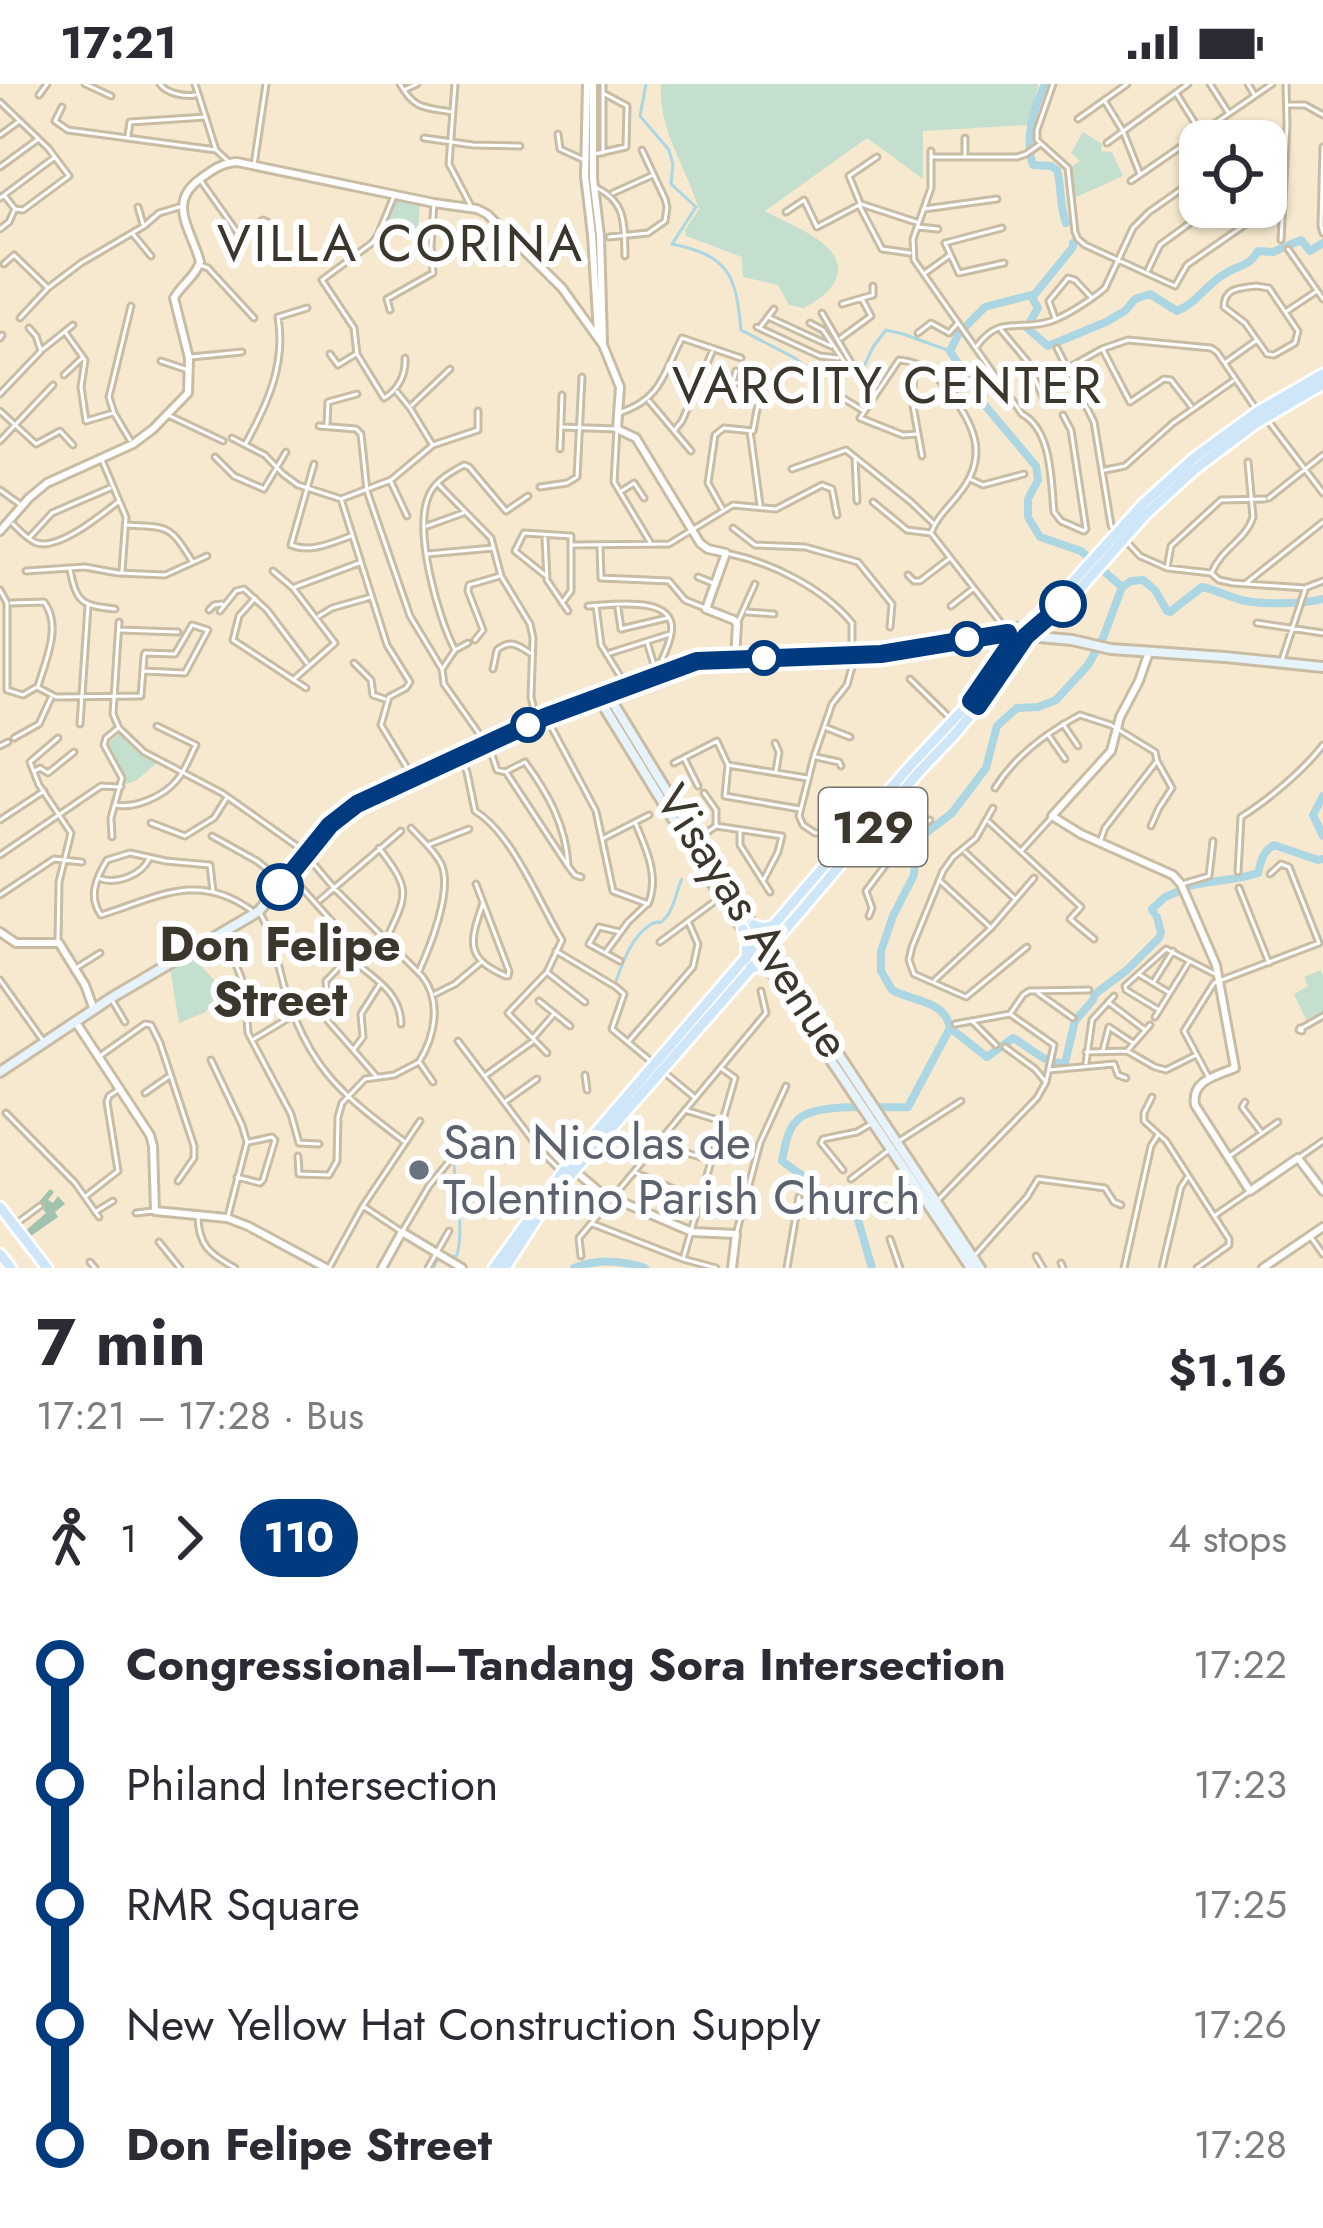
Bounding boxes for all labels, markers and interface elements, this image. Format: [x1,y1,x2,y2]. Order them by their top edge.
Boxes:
text: 17:21 [60,10,177,75]
map controls [1179,120,1287,228]
button: locate [1179,120,1287,228]
district label: VILLA CORINA [217,206,585,280]
district label: VARCITY CENTER [672,348,1104,422]
unlabelled marker [1041,582,1085,626]
unlabelled marker [951,623,983,655]
unlabelled marker [748,642,780,674]
unlabelled marker [512,709,544,741]
street label: Visayas Avenue [639,771,867,1071]
road number: 129 [819,788,927,866]
marker: Don Felipe Street [258,865,302,909]
place label: Don Felipe Street [159,910,401,1034]
place label: San Nicolas de Tolentino Parish Church [443,1108,921,1232]
marker: San Nicolas de Tolentino Parish Church [406,1157,432,1183]
text: 7 min [36,1294,206,1390]
text: $1.16 [1169,1338,1287,1403]
text: 17:21 – 17:28 · Bus [36,1387,364,1444]
icon: walk [36,1505,102,1571]
icon: forward [156,1505,222,1571]
text: 110 [264,1507,334,1568]
text: 1 [120,1510,138,1567]
text: 4 stops [1168,1510,1287,1567]
text: Congressional–Tandang Sora Intersection [126,1632,1006,1697]
text: 17:22 [1193,1636,1287,1693]
text: Philand Intersection [126,1752,498,1817]
text: 17:23 [1194,1756,1287,1813]
text: RMR Square [126,1872,360,1937]
text: 17:25 [1193,1876,1287,1933]
text: New Yellow Hat Construction Supply [126,1992,821,2057]
text: 17:26 [1193,1996,1287,2053]
text: Don Felipe Street [126,2112,492,2177]
text: 17:28 [1194,2116,1287,2173]

